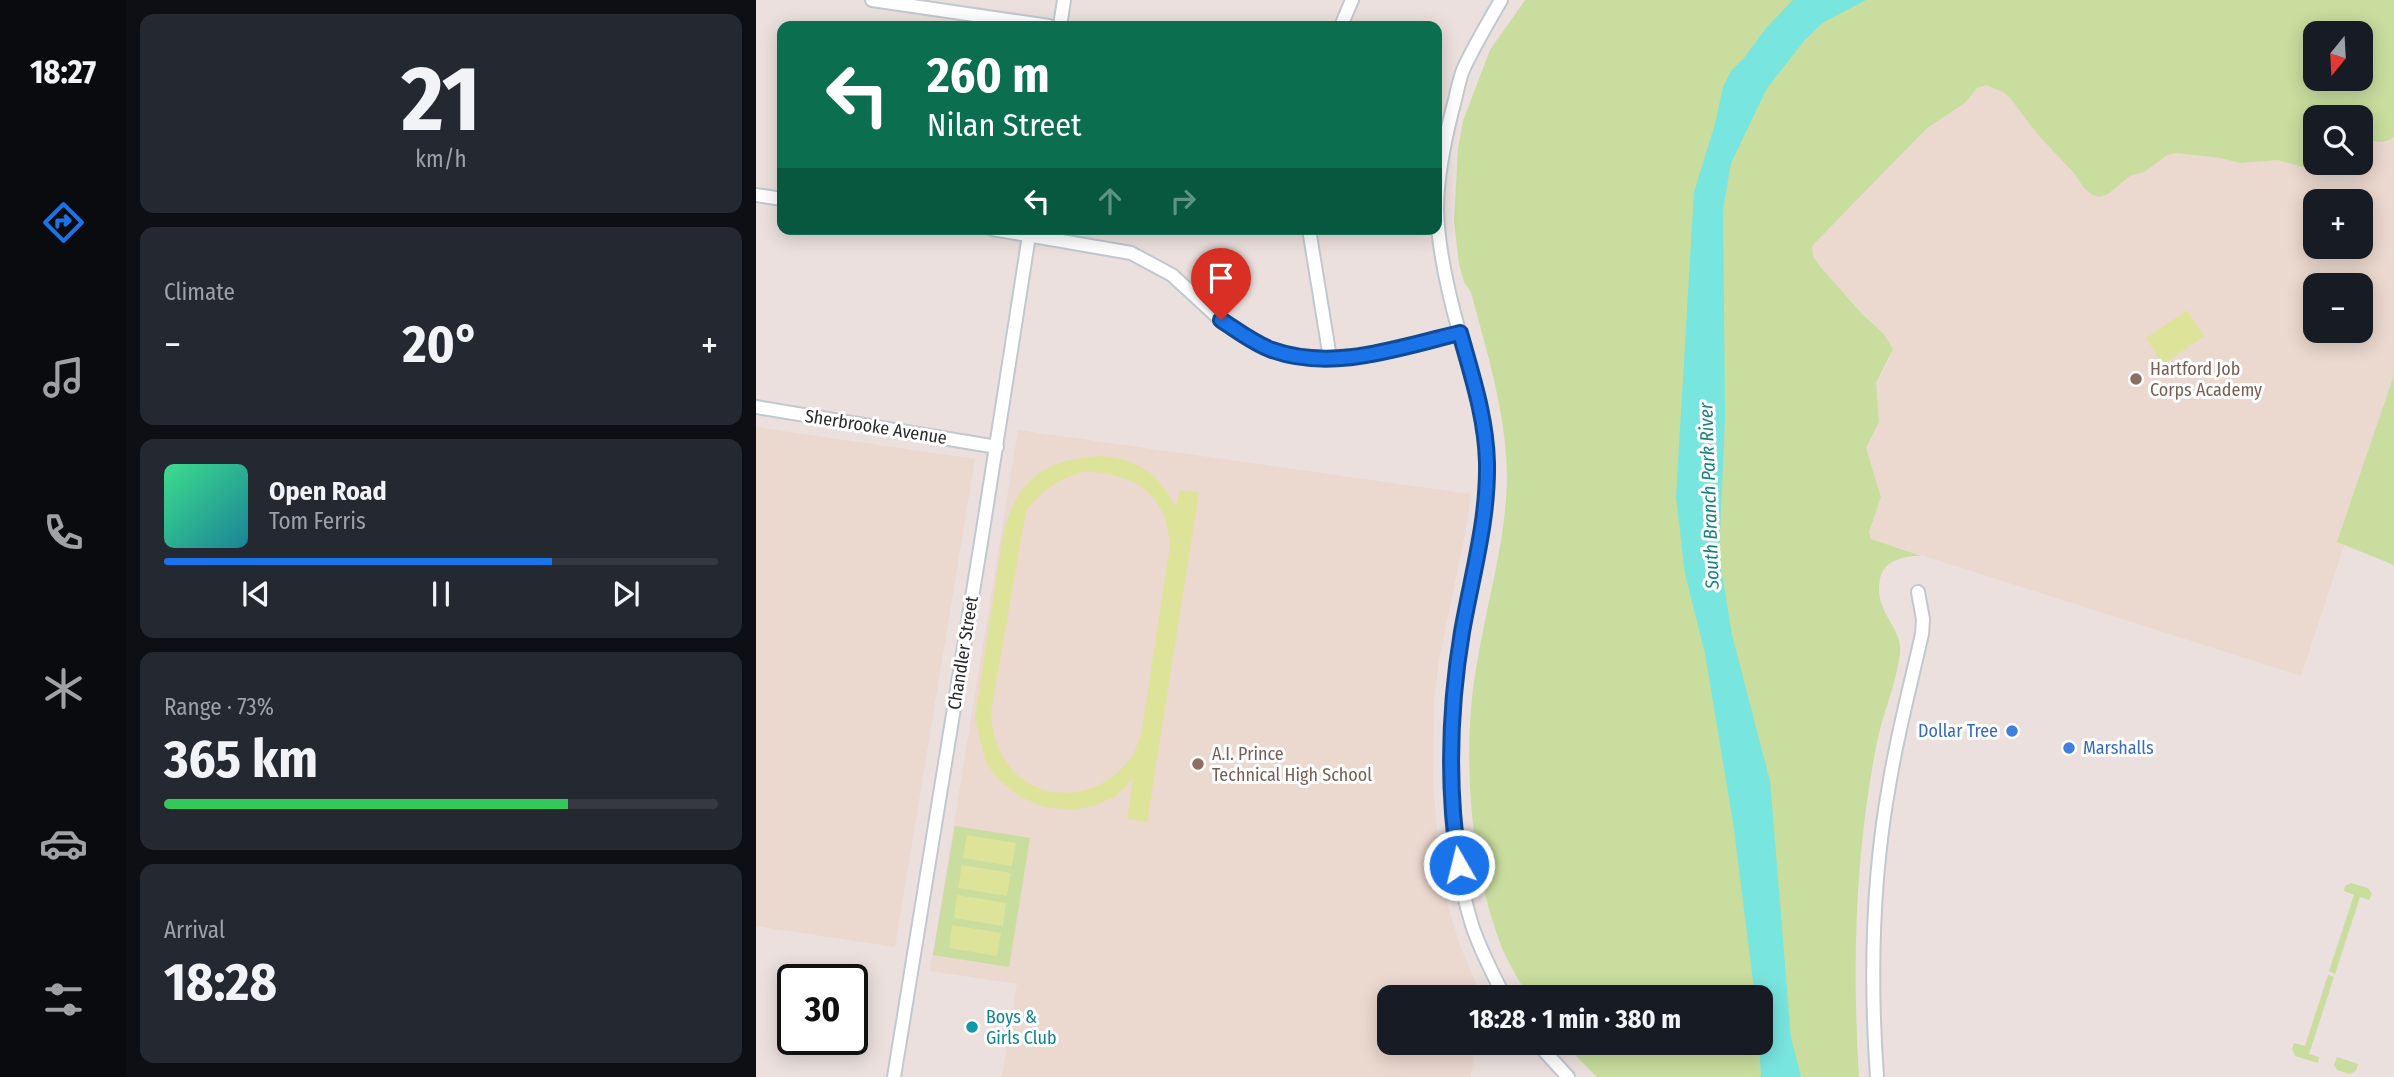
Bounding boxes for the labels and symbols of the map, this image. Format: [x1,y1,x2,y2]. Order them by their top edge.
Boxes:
north arrow [2303,21,2373,91]
pin [1191,248,1251,320]
place label: Hartford Job Corps Academy [2150,358,2262,401]
marker: Hartford Job Corps Academy [2128,371,2144,387]
water label: South Branch Park River [1694,401,1724,591]
street label: Sherbrooke Avenue [803,405,949,449]
street label: Chandler Street [943,595,983,711]
place label: Dollar Tree [1918,720,1998,742]
marker: Dollar Tree [2004,723,2020,739]
place label: Marshalls [2083,737,2154,759]
marker: Marshalls [2061,740,2077,756]
place label: A.I. Prince Technical High School [1212,743,1372,786]
marker: A.I. Prince Technical High School [1190,756,1206,772]
position arrow [1422,828,1496,902]
speed limit sign: 30 [777,964,868,1055]
place label: Boys & Girls Club [986,1006,1057,1049]
marker: Boys & Girls Club [964,1019,980,1035]

